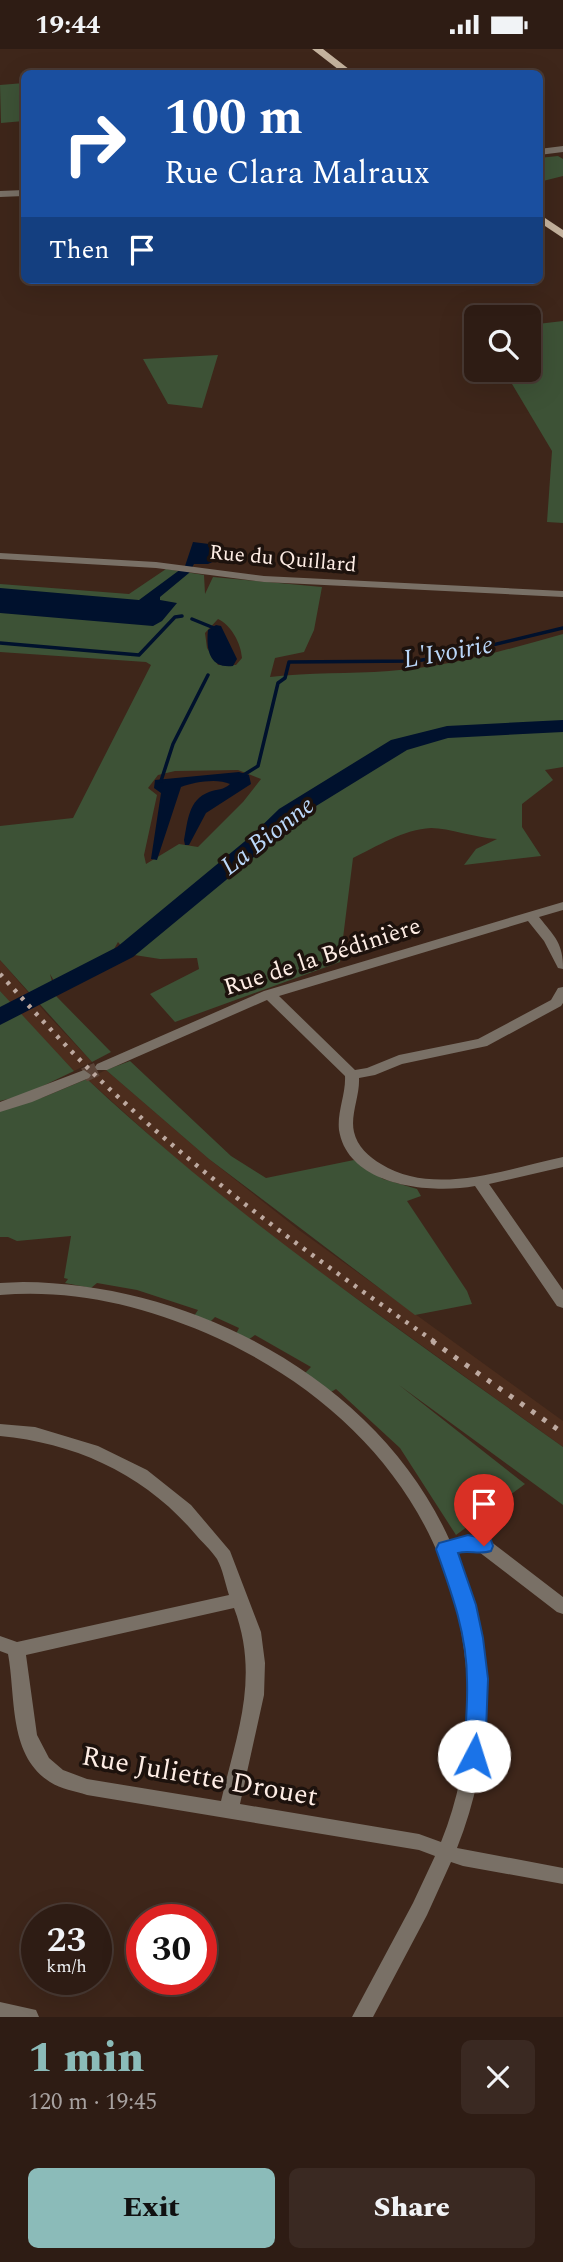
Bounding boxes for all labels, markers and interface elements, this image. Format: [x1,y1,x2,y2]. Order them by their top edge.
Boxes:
text: 19:44 [35,5,100,45]
text: 100 m [164,81,303,156]
icon: right [49,98,140,189]
text: Rue Clara Malraux [164,149,430,198]
text: Then [49,230,109,270]
icon: arrive [123,231,161,269]
map controls [464,305,541,382]
button: search [464,305,541,382]
street label: Rue du Quillard [208,537,358,581]
water label: L'Ivoirie [400,624,496,680]
water label: La Bionne [212,786,323,885]
street label: Rue de la Bédinière [219,908,426,1006]
pin [454,1474,514,1546]
icon: arrive [465,1485,503,1523]
position arrow [437,1719,511,1793]
street label: Rue Juliette Drouet [78,1735,321,1818]
speed limit sign: 30 [126,1904,217,1995]
text: 23 [47,1914,86,1967]
text: km/h [46,1953,87,1980]
text: 1 min [28,2027,144,2090]
button: close [461,2040,535,2114]
text: 120 m · 19:45 [28,2085,157,2120]
button: Exit [28,2168,275,2248]
button: Share [289,2168,535,2248]

